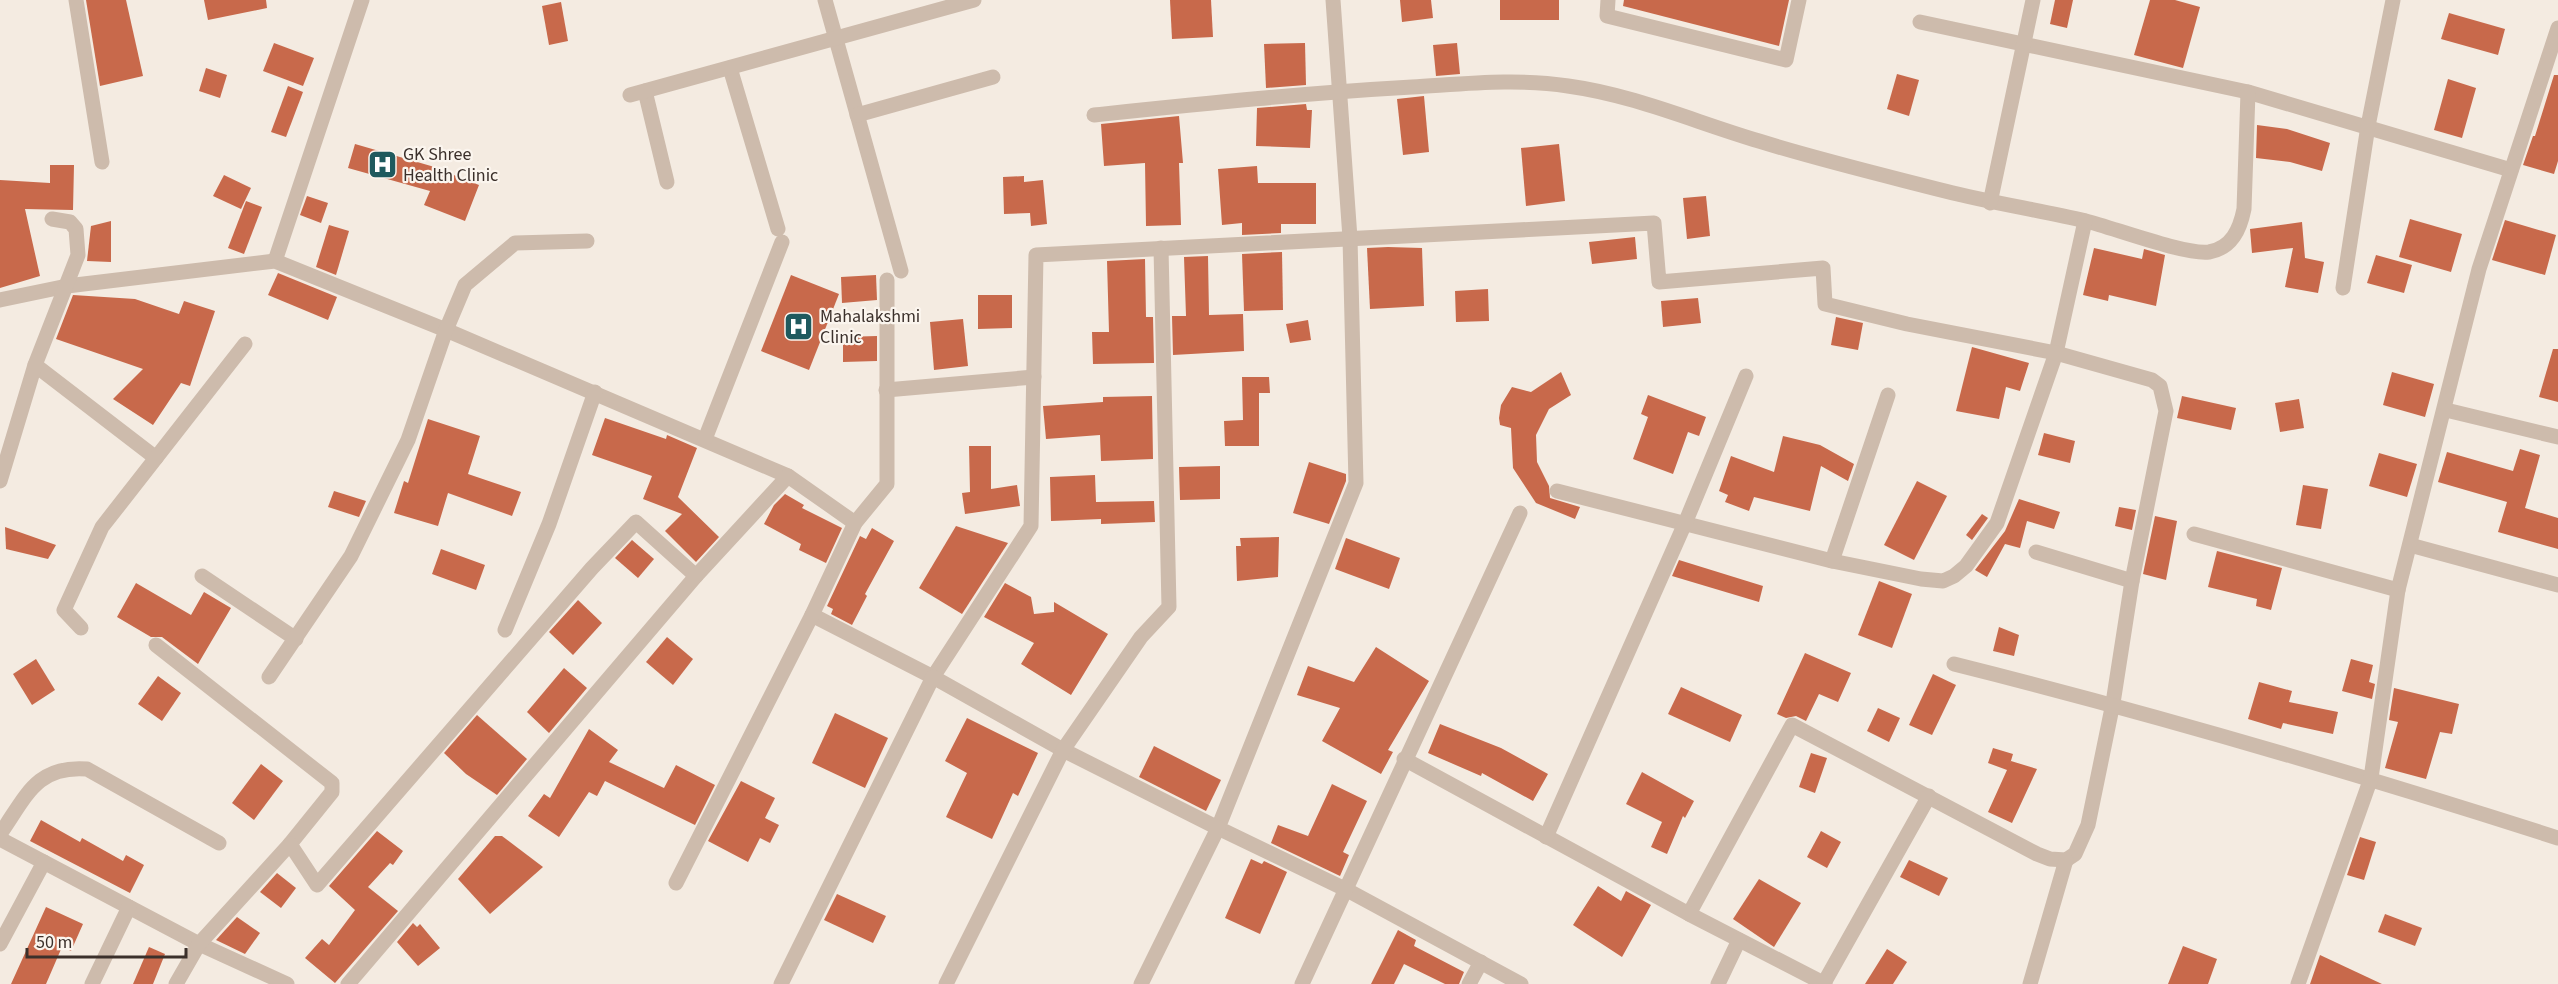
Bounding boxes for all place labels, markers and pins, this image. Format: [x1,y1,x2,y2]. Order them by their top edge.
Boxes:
place label: GK Shree Health Clinic [403,142,498,188]
hospital icon: GK Shree Health Clinic [366,148,398,180]
place label: Mahalakshmi Clinic [820,304,920,350]
hospital icon: Mahalakshmi Clinic [783,310,815,342]

